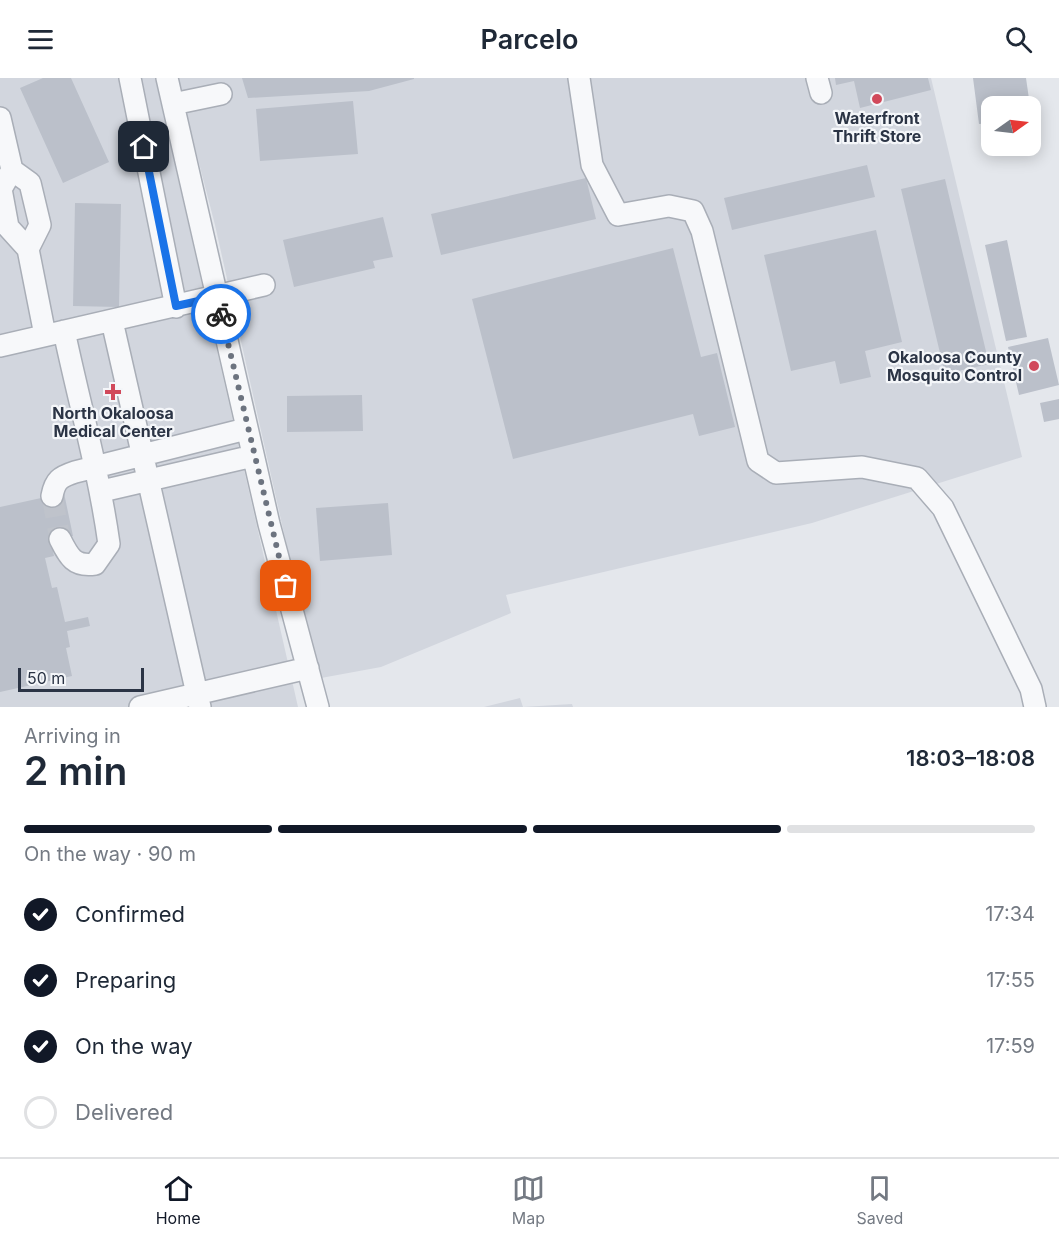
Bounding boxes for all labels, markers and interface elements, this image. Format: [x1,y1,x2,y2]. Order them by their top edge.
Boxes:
icon: menu [24,23,57,56]
text: Parcelo [480,23,579,56]
icon: search [1002,23,1035,56]
marker: Waterfront Thrift Store [870,92,884,106]
north arrow [981,96,1041,156]
map controls [981,96,1041,156]
place label: Waterfront Thrift Store [833,108,921,146]
pin [118,121,169,172]
icon: home [127,130,160,163]
courier [191,284,251,344]
icon: bike [205,298,238,331]
place label: Okaloosa County Mosquito Control [887,347,1022,385]
marker: Okaloosa County Mosquito Control [1027,359,1041,373]
marker: North Okaloosa Medical Center [104,383,122,401]
place label: North Okaloosa Medical Center [52,403,174,441]
pin [260,560,311,611]
icon: bag [269,569,302,602]
scale bar [18,665,144,692]
text: 50 m [27,668,65,688]
text: Arriving in [24,724,121,748]
text: 18:03–18:08 [906,745,1035,771]
text: 2 min [24,747,127,794]
text: On the way · 90 m [24,842,196,866]
icon: check [24,898,57,931]
text: Confirmed [75,901,185,927]
text: 17:34 [985,902,1035,926]
icon: check [24,964,57,997]
text: Preparing [75,967,176,993]
text: 17:55 [986,968,1035,992]
icon: check [24,1030,57,1063]
text: On the way [75,1033,193,1059]
text: 17:59 [986,1034,1035,1058]
text: Delivered [75,1099,173,1125]
tab: Home [156,1172,201,1228]
tab: Map [512,1172,545,1228]
tab: Saved [856,1172,903,1228]

